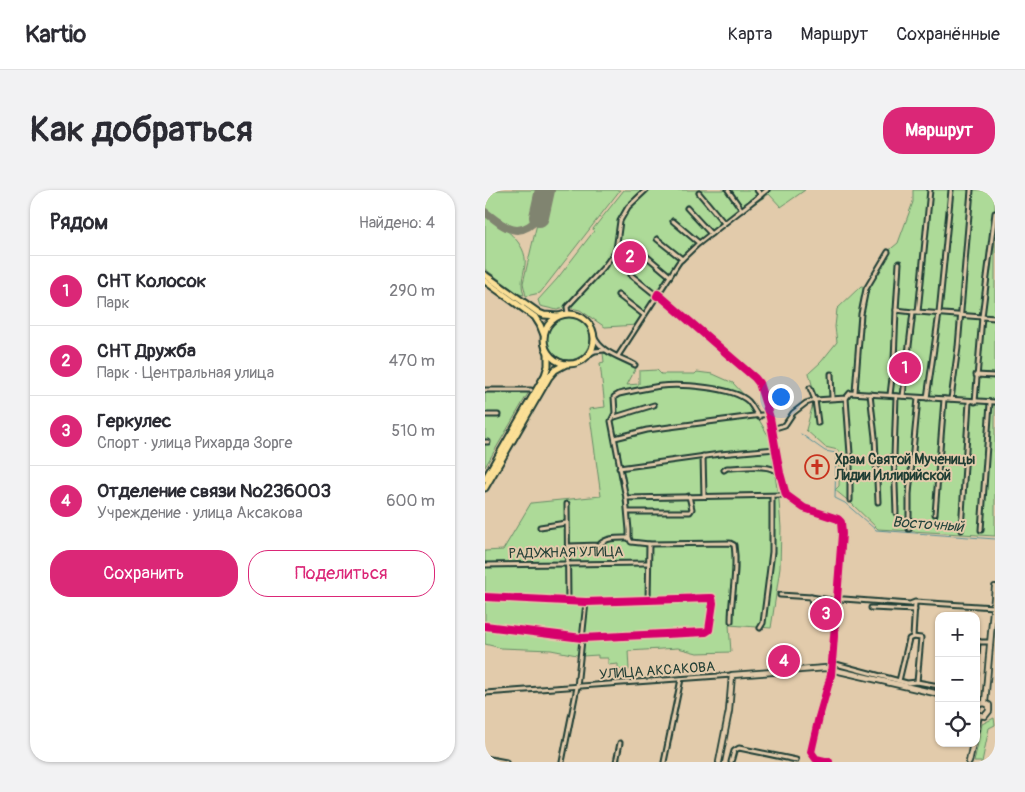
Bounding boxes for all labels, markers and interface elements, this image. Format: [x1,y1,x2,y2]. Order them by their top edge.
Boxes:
text: Kartio [25,20,86,49]
text: Карта [728,23,772,46]
text: Маршрут [800,23,868,46]
text: Сохранённые [896,23,1000,46]
button: Маршрут [883,107,995,154]
text: Как добраться [30,108,253,152]
text: Рядом [50,209,108,236]
text: Найдено: 4 [359,213,435,233]
pin: 2 [614,238,646,276]
text: СНТ Колосок [97,269,206,293]
text: 1 [63,281,69,301]
text: 290 m [389,281,435,301]
text: Парк [97,293,130,313]
text: СНТ Дружба [97,339,196,363]
pin: 1 [889,349,921,387]
text: 2 [62,351,70,371]
text: 470 m [389,351,435,371]
text: Парк · Центральная улица [97,363,274,383]
your location [768,384,794,410]
text: Геркулес [97,409,171,433]
text: 3 [62,421,70,441]
text: 510 m [391,421,435,441]
text: Спорт · улица Рихарда Зорге [97,433,292,453]
place label: Храм Святой Мученицы Лидии Иллирийской [834,451,975,484]
church icon: Храм Святой Мученицы Лидии Иллирийской [804,454,830,480]
text: Отделение связи №236003 [97,479,331,503]
text: 4 [61,491,71,511]
text: 600 m [386,491,435,511]
text: Учреждение · улица Аксакова [97,503,303,523]
water label: Восточный [892,513,966,537]
street label: РАДУЖНАЯ УЛИЦА [509,543,623,562]
button: Сохранить [50,550,238,597]
button: Поделиться [248,550,435,597]
pin: 3 [810,595,842,633]
map controls [935,612,980,747]
button: + [935,612,980,657]
pin: 4 [768,642,800,680]
button: − [935,657,980,702]
street label: УЛИЦА АКСАКОВА [599,658,716,683]
button: locate [935,702,980,747]

